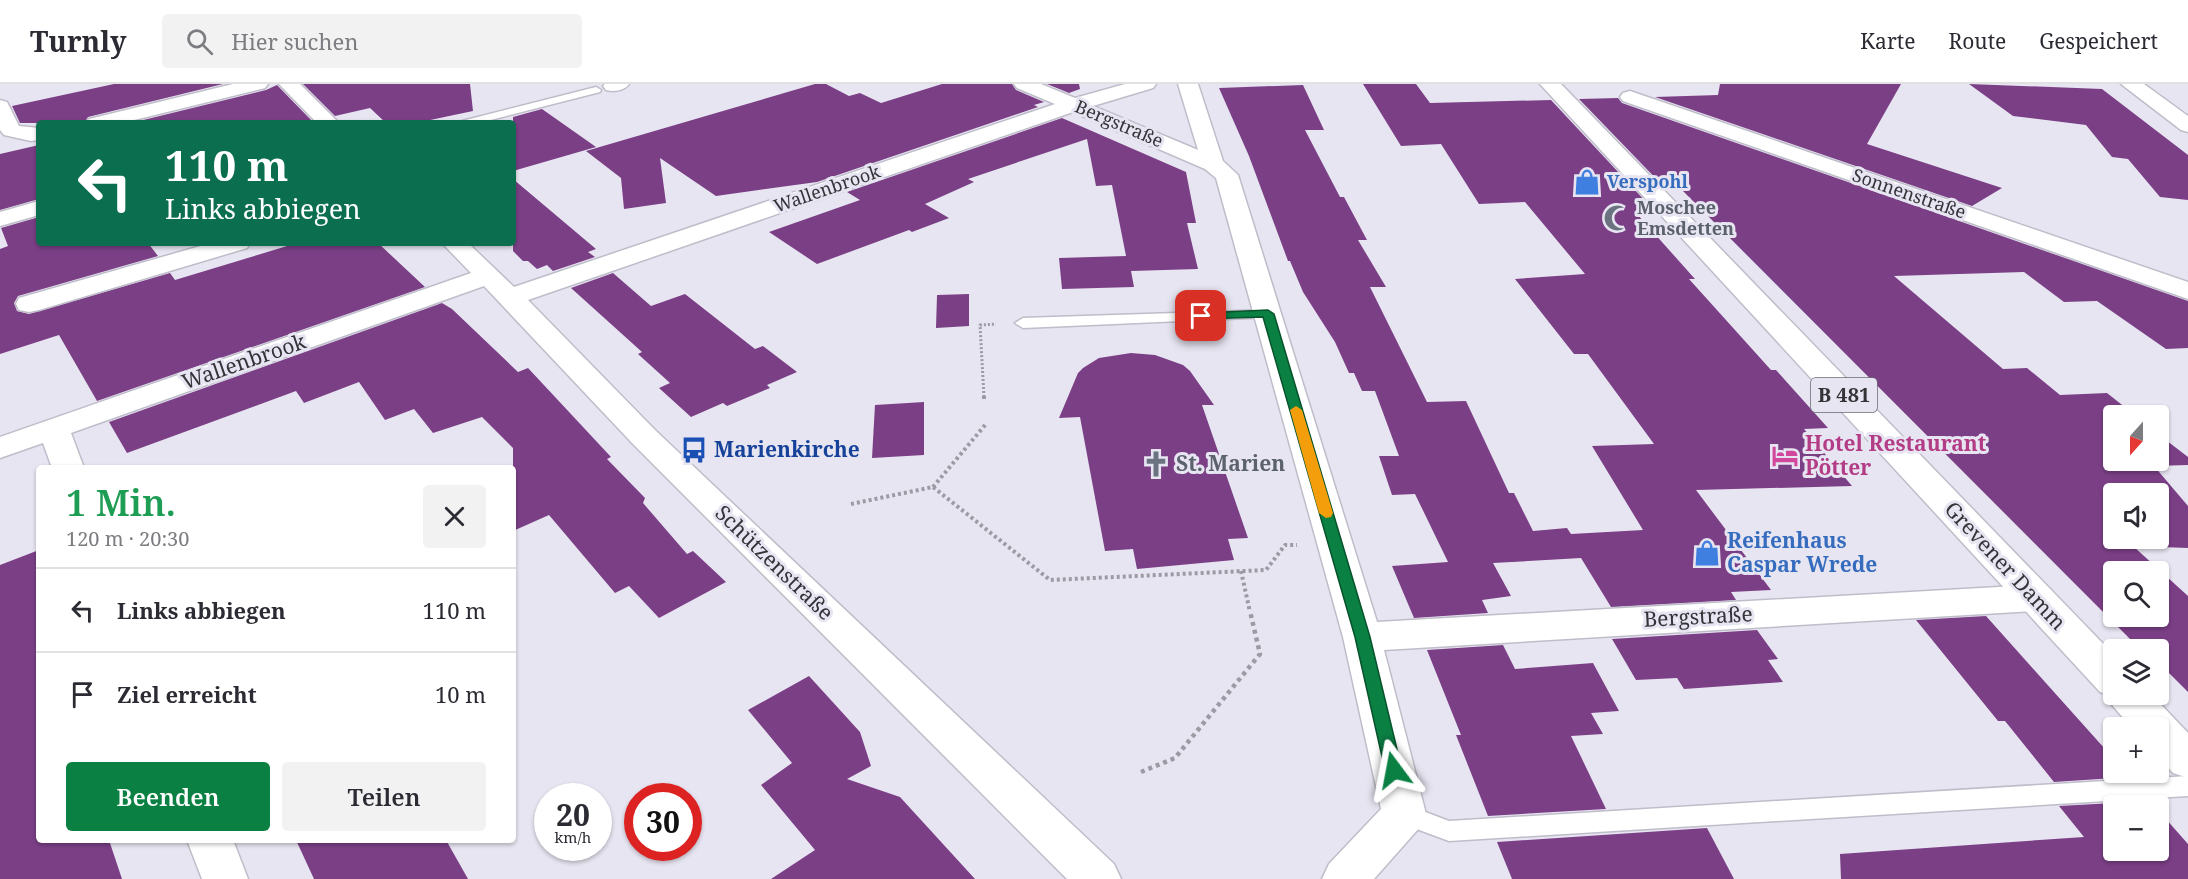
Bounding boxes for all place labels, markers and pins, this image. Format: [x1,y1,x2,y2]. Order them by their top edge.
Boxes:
shop icon: Verspohl [1572,167,1602,197]
place label: Verspohl [1607,169,1689,193]
place label: Moschee Emsdetten [1637,195,1734,240]
mosque icon: Moschee Emsdetten [1602,203,1632,233]
pin [1175,290,1226,341]
place label: Hotel Restaurant Pötter [1805,429,1987,481]
bus stop icon: Marienkirche [679,435,709,465]
place label: Marienkirche [714,435,860,463]
hotel icon: Hotel Restaurant Pötter [1770,441,1800,471]
church icon: St. Marien [1141,449,1171,479]
place label: St. Marien [1176,449,1285,477]
place label: Reifenhaus Caspar Wrede [1727,526,1877,578]
shop icon: Reifenhaus Caspar Wrede [1692,538,1722,568]

